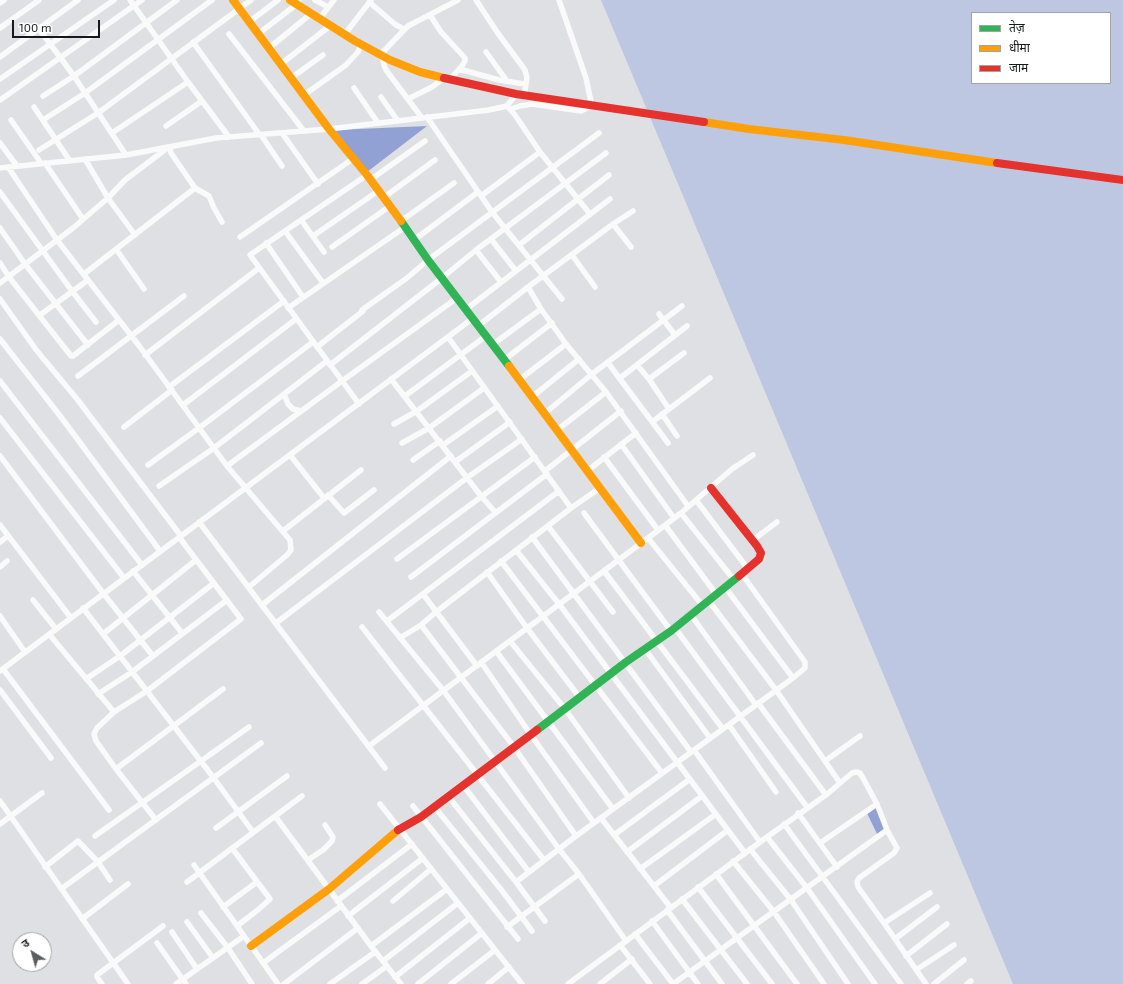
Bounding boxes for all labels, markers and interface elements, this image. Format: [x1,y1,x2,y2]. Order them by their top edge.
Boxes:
scale bar [14,12,102,38]
legend [971,12,1111,84]
text: 100 m [19,20,51,34]
text: तेज़ [1009,20,1025,34]
text: धीमा [1009,40,1030,54]
text: जाम [1009,60,1028,74]
north arrow [12,932,52,972]
text: उ [19,936,32,950]

